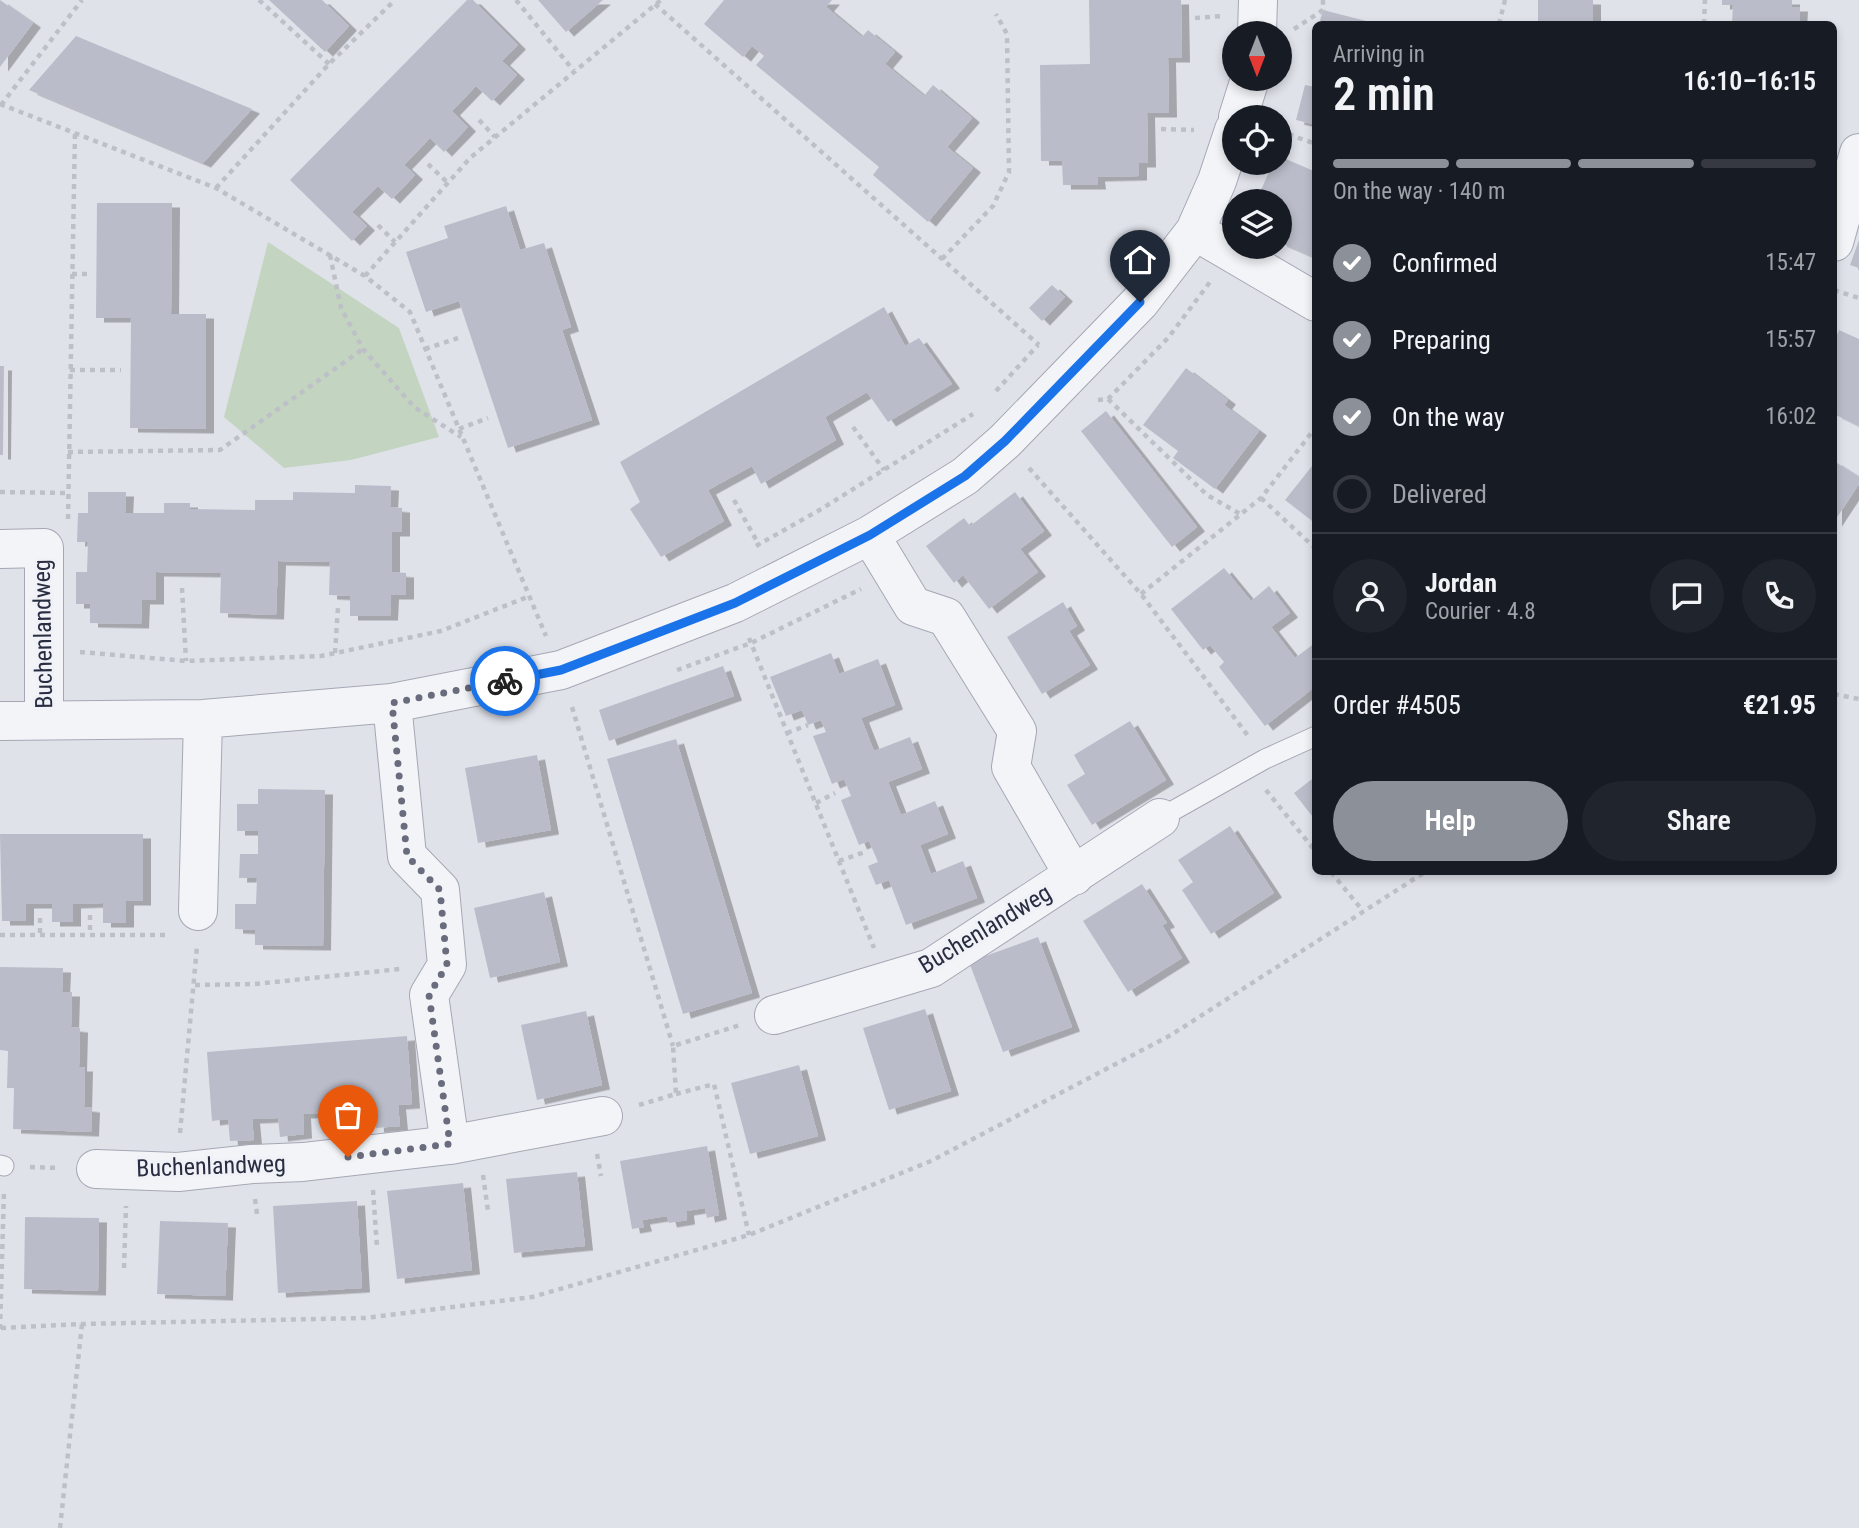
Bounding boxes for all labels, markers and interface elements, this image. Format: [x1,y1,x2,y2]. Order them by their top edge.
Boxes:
north arrow [1222,21,1292,91]
map controls [1222,21,1292,259]
text: Arriving in [1333,41,1425,68]
text: 16:10–16:15 [1683,66,1816,96]
text: 2 min [1333,67,1435,121]
button: locate [1222,105,1292,175]
text: On the way · 140 m [1333,178,1505,205]
button: layers [1222,189,1292,259]
pin [1110,230,1170,302]
icon: home [1121,241,1159,279]
icon: check [1333,244,1371,282]
text: Confirmed [1392,248,1498,278]
text: 15:47 [1765,249,1816,276]
icon: check [1333,321,1371,359]
text: Preparing [1392,325,1491,355]
text: 15:57 [1765,326,1816,353]
icon: check [1333,398,1371,436]
text: On the way [1392,402,1505,432]
text: 16:02 [1765,403,1816,430]
text: Delivered [1392,479,1487,509]
street label: Buchenlandweg [28,559,58,709]
button: person [1333,559,1407,633]
button: chat [1650,559,1724,633]
button: phone [1742,559,1816,633]
text: Jordan [1425,568,1497,598]
text: Courier · 4.8 [1425,598,1536,625]
courier [470,646,540,716]
icon: bike [486,662,524,700]
text: Order #4505 [1333,690,1461,720]
text: €21.95 [1743,690,1816,720]
button: Help [1333,781,1568,861]
button: Share [1582,781,1816,861]
street label: Buchenlandweg [914,879,1056,979]
pin [318,1085,378,1157]
icon: bag [329,1096,367,1134]
street label: Buchenlandweg [136,1149,286,1183]

